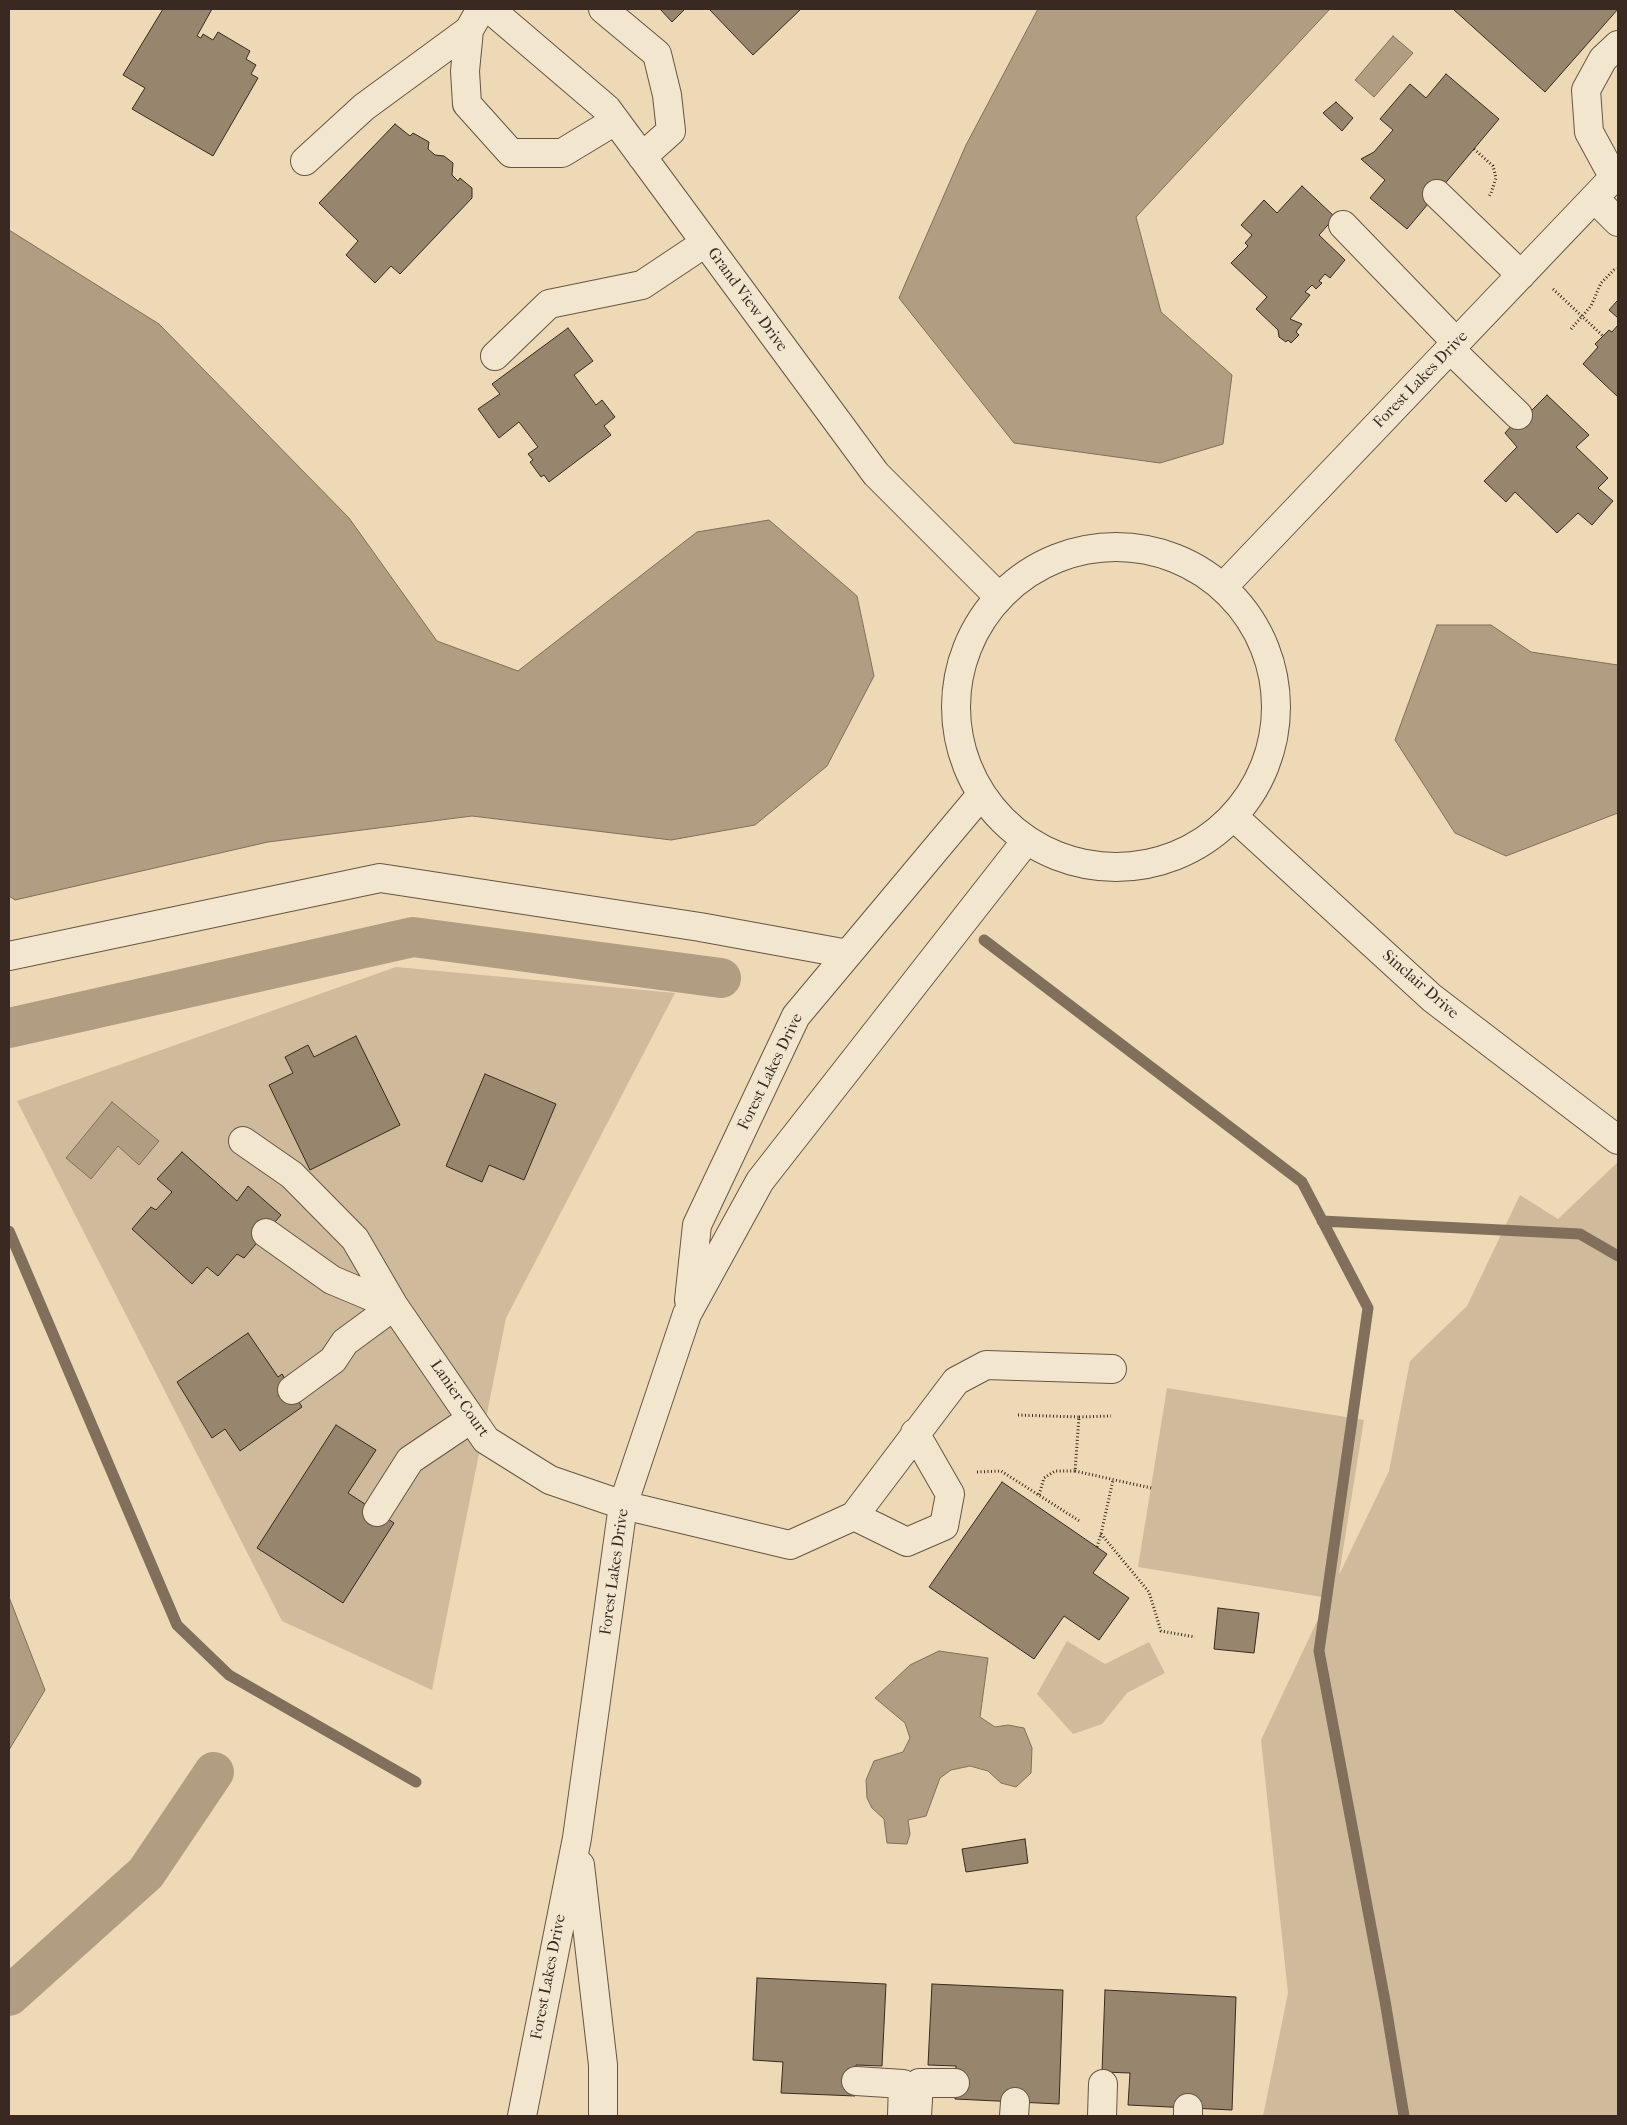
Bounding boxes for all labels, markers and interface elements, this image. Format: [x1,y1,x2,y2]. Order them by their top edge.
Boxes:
street label: Grand View Drive [703,244,791,356]
street label: Forest Lakes Drive [1370,327,1472,433]
street label: Sinclair Drive [1378,947,1462,1023]
street label: Forest Lakes Drive [734,1010,808,1134]
street label: Lanier Court [425,1357,493,1441]
street label: Forest Lakes Drive [597,1507,633,1637]
street label: Forest Lakes Drive [527,1913,571,2041]

